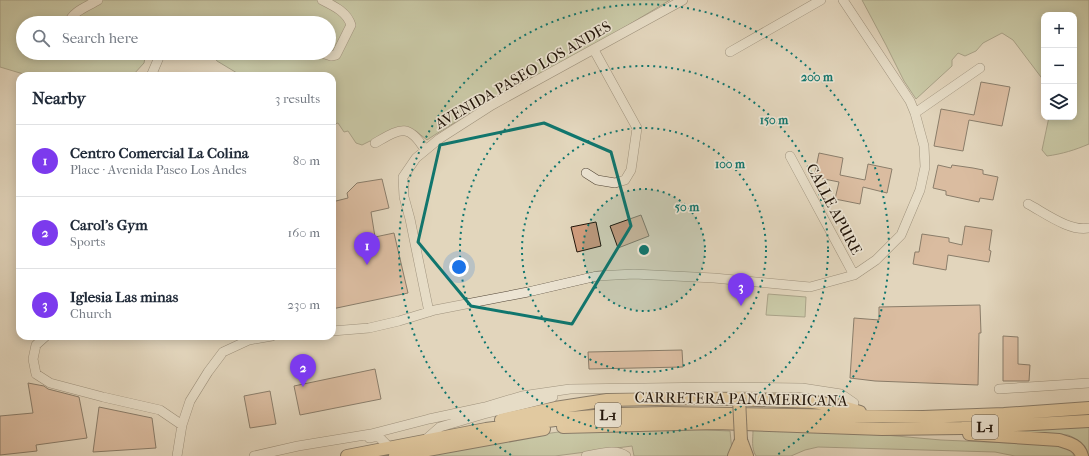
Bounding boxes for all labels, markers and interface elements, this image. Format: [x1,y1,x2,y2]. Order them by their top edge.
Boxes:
map controls [1041,12,1077,120]
button: + [1041,12,1077,48]
search box [16,16,336,60]
street label: AVENIDA PASEO LOS ANDES [431,17,614,133]
icon: search [30,27,52,49]
text: Search here [62,29,138,47]
button: − [1041,48,1077,84]
text: 200 m [801,70,834,84]
button: layers [1041,84,1077,120]
text: Nearby [32,88,86,108]
text: 3 results [275,91,320,106]
text: 150 m [760,113,789,127]
text: Centro Comercial La Colina [70,144,249,162]
text: 1 [43,153,47,168]
text: 80 m [293,153,320,168]
text: 100 m [715,157,746,171]
street label: CALLE APURE [802,160,866,258]
text: Place · Avenida Paseo Los Andes [70,162,246,177]
text: 50 m [675,200,700,214]
text: Carol's Gym [70,216,148,234]
text: 2 [42,225,48,240]
text: 160 m [288,225,320,240]
pin: 1 [354,232,380,265]
text: Sports [70,234,105,249]
centre of rings [637,243,651,257]
your location [449,257,469,277]
pin: 3 [728,273,754,306]
text: Iglesia Las minas [70,288,178,306]
text: 3 [42,297,48,312]
text: 230 m [287,297,320,312]
text: Church [70,306,112,321]
pin: 2 [290,354,316,387]
street label: CARRETERA PANAMERICANA [634,388,848,410]
road number: L-1 [595,403,621,427]
road number: L-1 [972,415,998,439]

